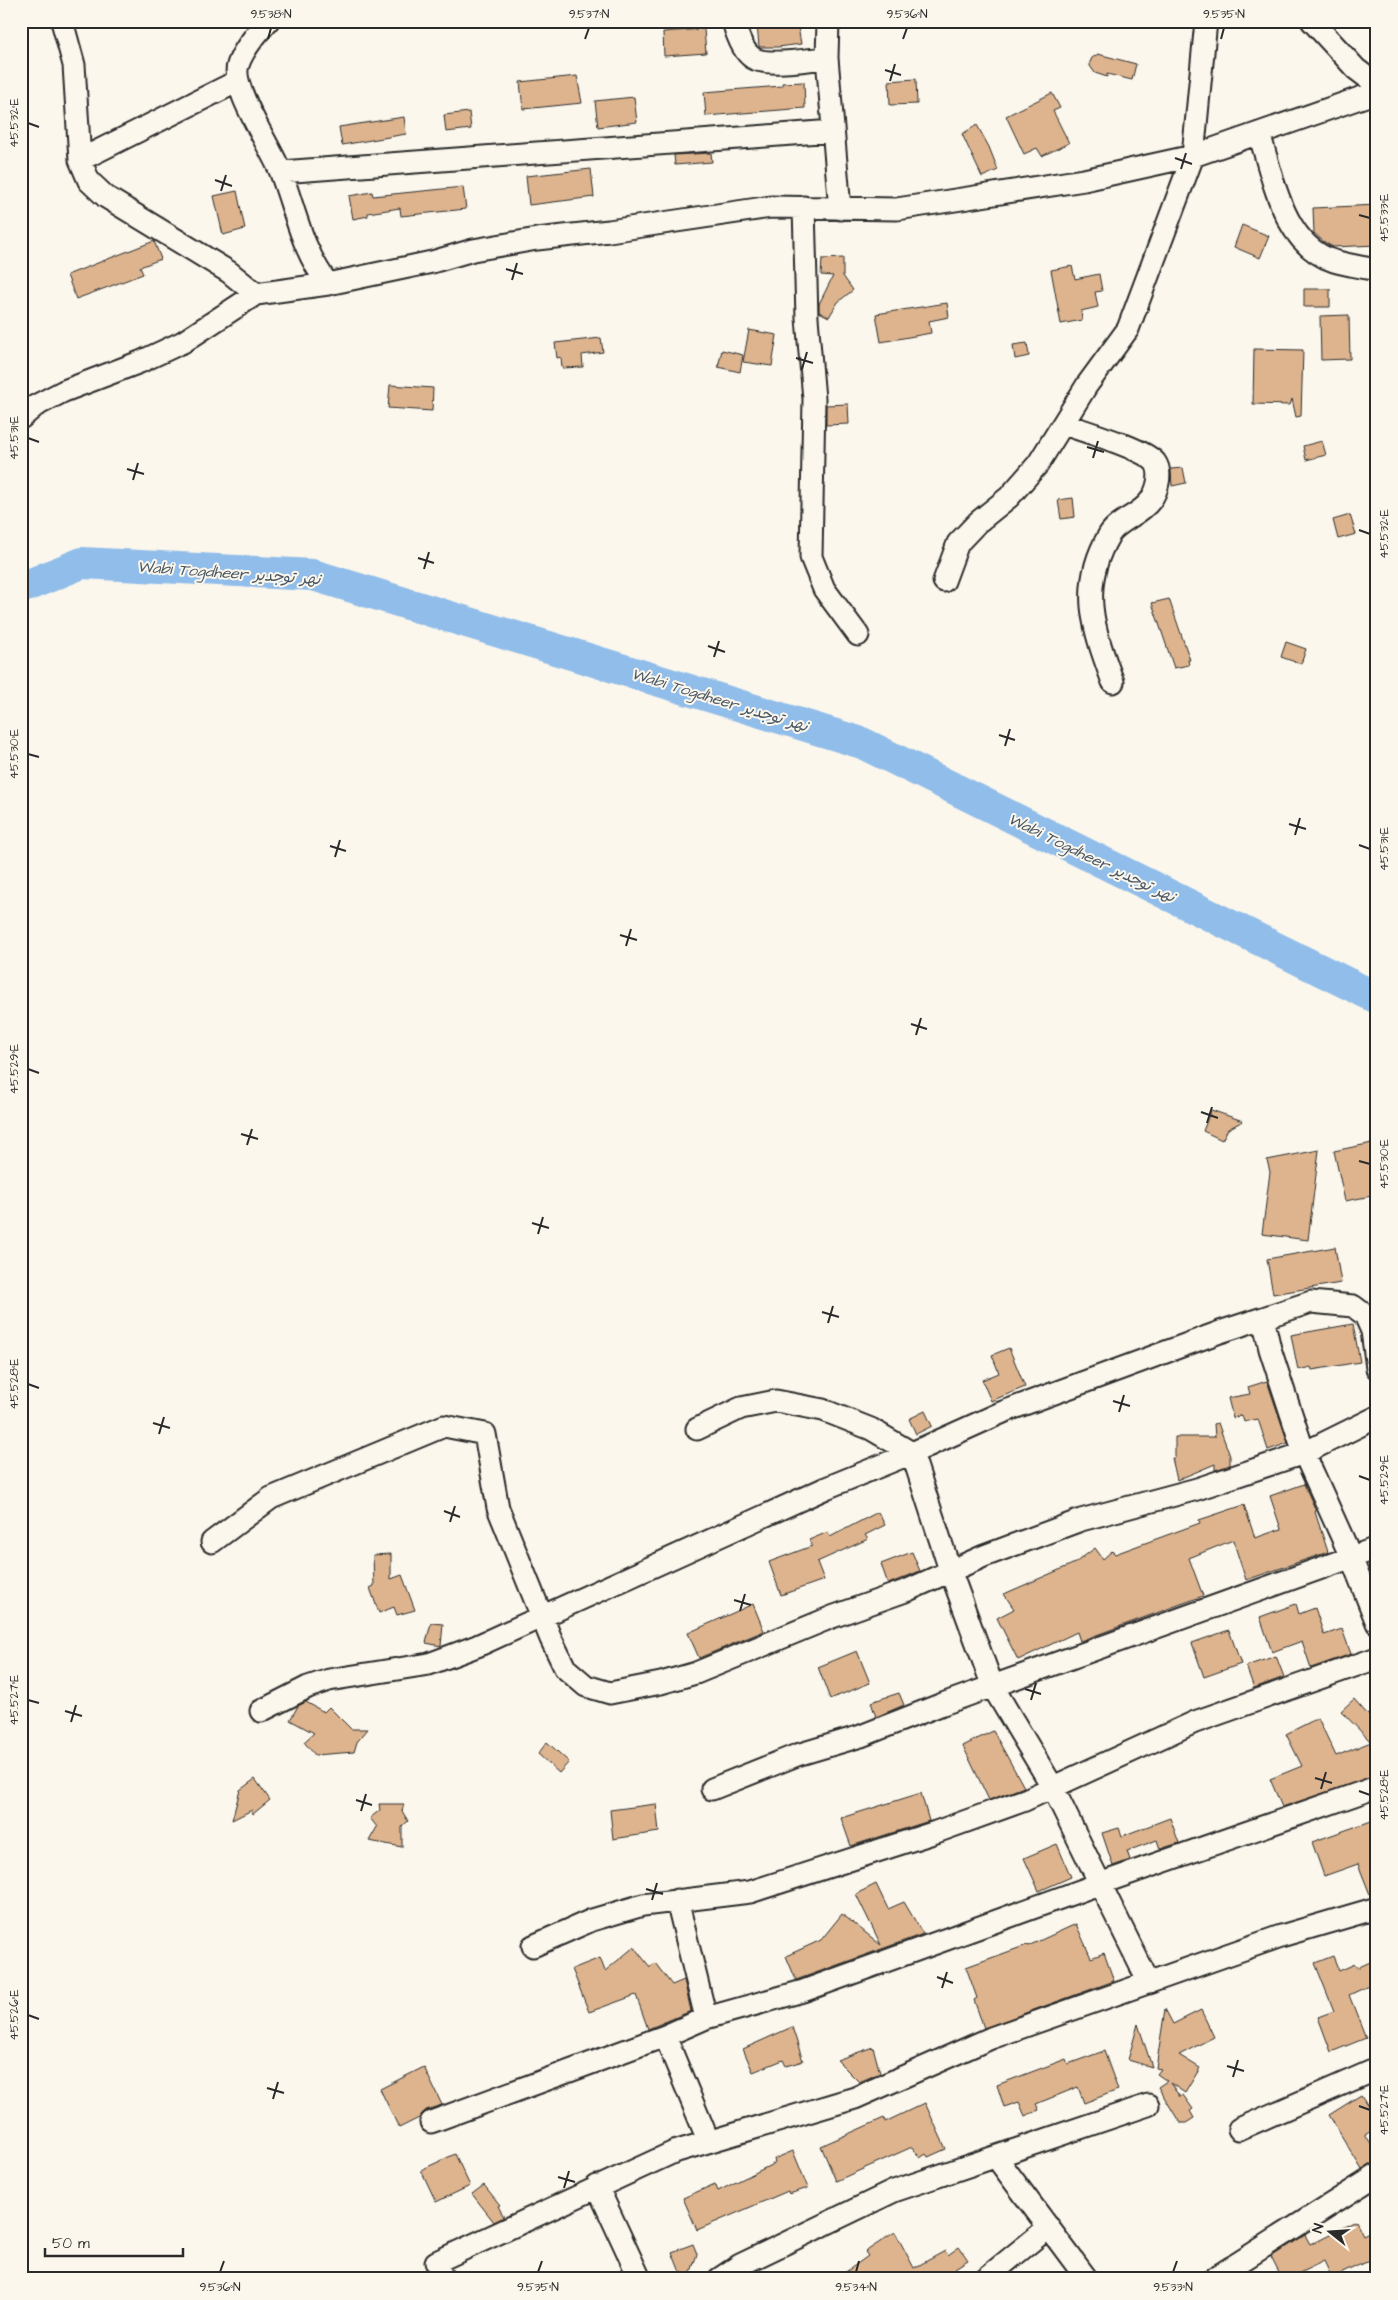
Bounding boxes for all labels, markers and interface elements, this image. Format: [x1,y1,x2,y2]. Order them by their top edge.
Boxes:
text: 9.538°N [250,6,292,23]
text: 9.537°N [569,6,610,23]
text: 9.536°N [887,6,928,23]
text: 9.535°N [1203,6,1245,23]
text: 45.532°E [6,98,23,148]
text: 45.533°E [1376,194,1393,242]
text: 45.531°E [6,416,23,460]
text: 45.532°E [1376,509,1393,559]
water label: Wabi Togdheer نهر توجدير [137,556,324,592]
water label: Wabi Togdheer نهر توجدير [628,663,813,739]
text: 45.530°E [6,729,23,779]
water label: Wabi Togdheer نهر توجدير [1004,808,1181,910]
text: 45.531°E [1376,827,1393,871]
text: 45.529°E [6,1044,23,1094]
text: 45.530°E [1376,1139,1393,1189]
text: 45.528°E [6,1358,23,1410]
text: 45.529°E [1376,1455,1393,1505]
text: 45.527°E [6,1675,23,1725]
text: 45.528°E [1376,1769,1393,1821]
text: 45.526°E [6,1990,23,2040]
text: 45.527°E [1376,2085,1393,2135]
north arrow [1306,2208,1356,2258]
text: N [1308,2221,1329,2236]
scale bar [45,2225,182,2257]
text: 50 m [52,2233,90,2254]
text: 9.536°N [200,2279,241,2296]
text: 9.535°N [517,2279,559,2296]
text: 9.534°N [835,2279,877,2296]
text: 9.533°N [1153,2279,1193,2296]

